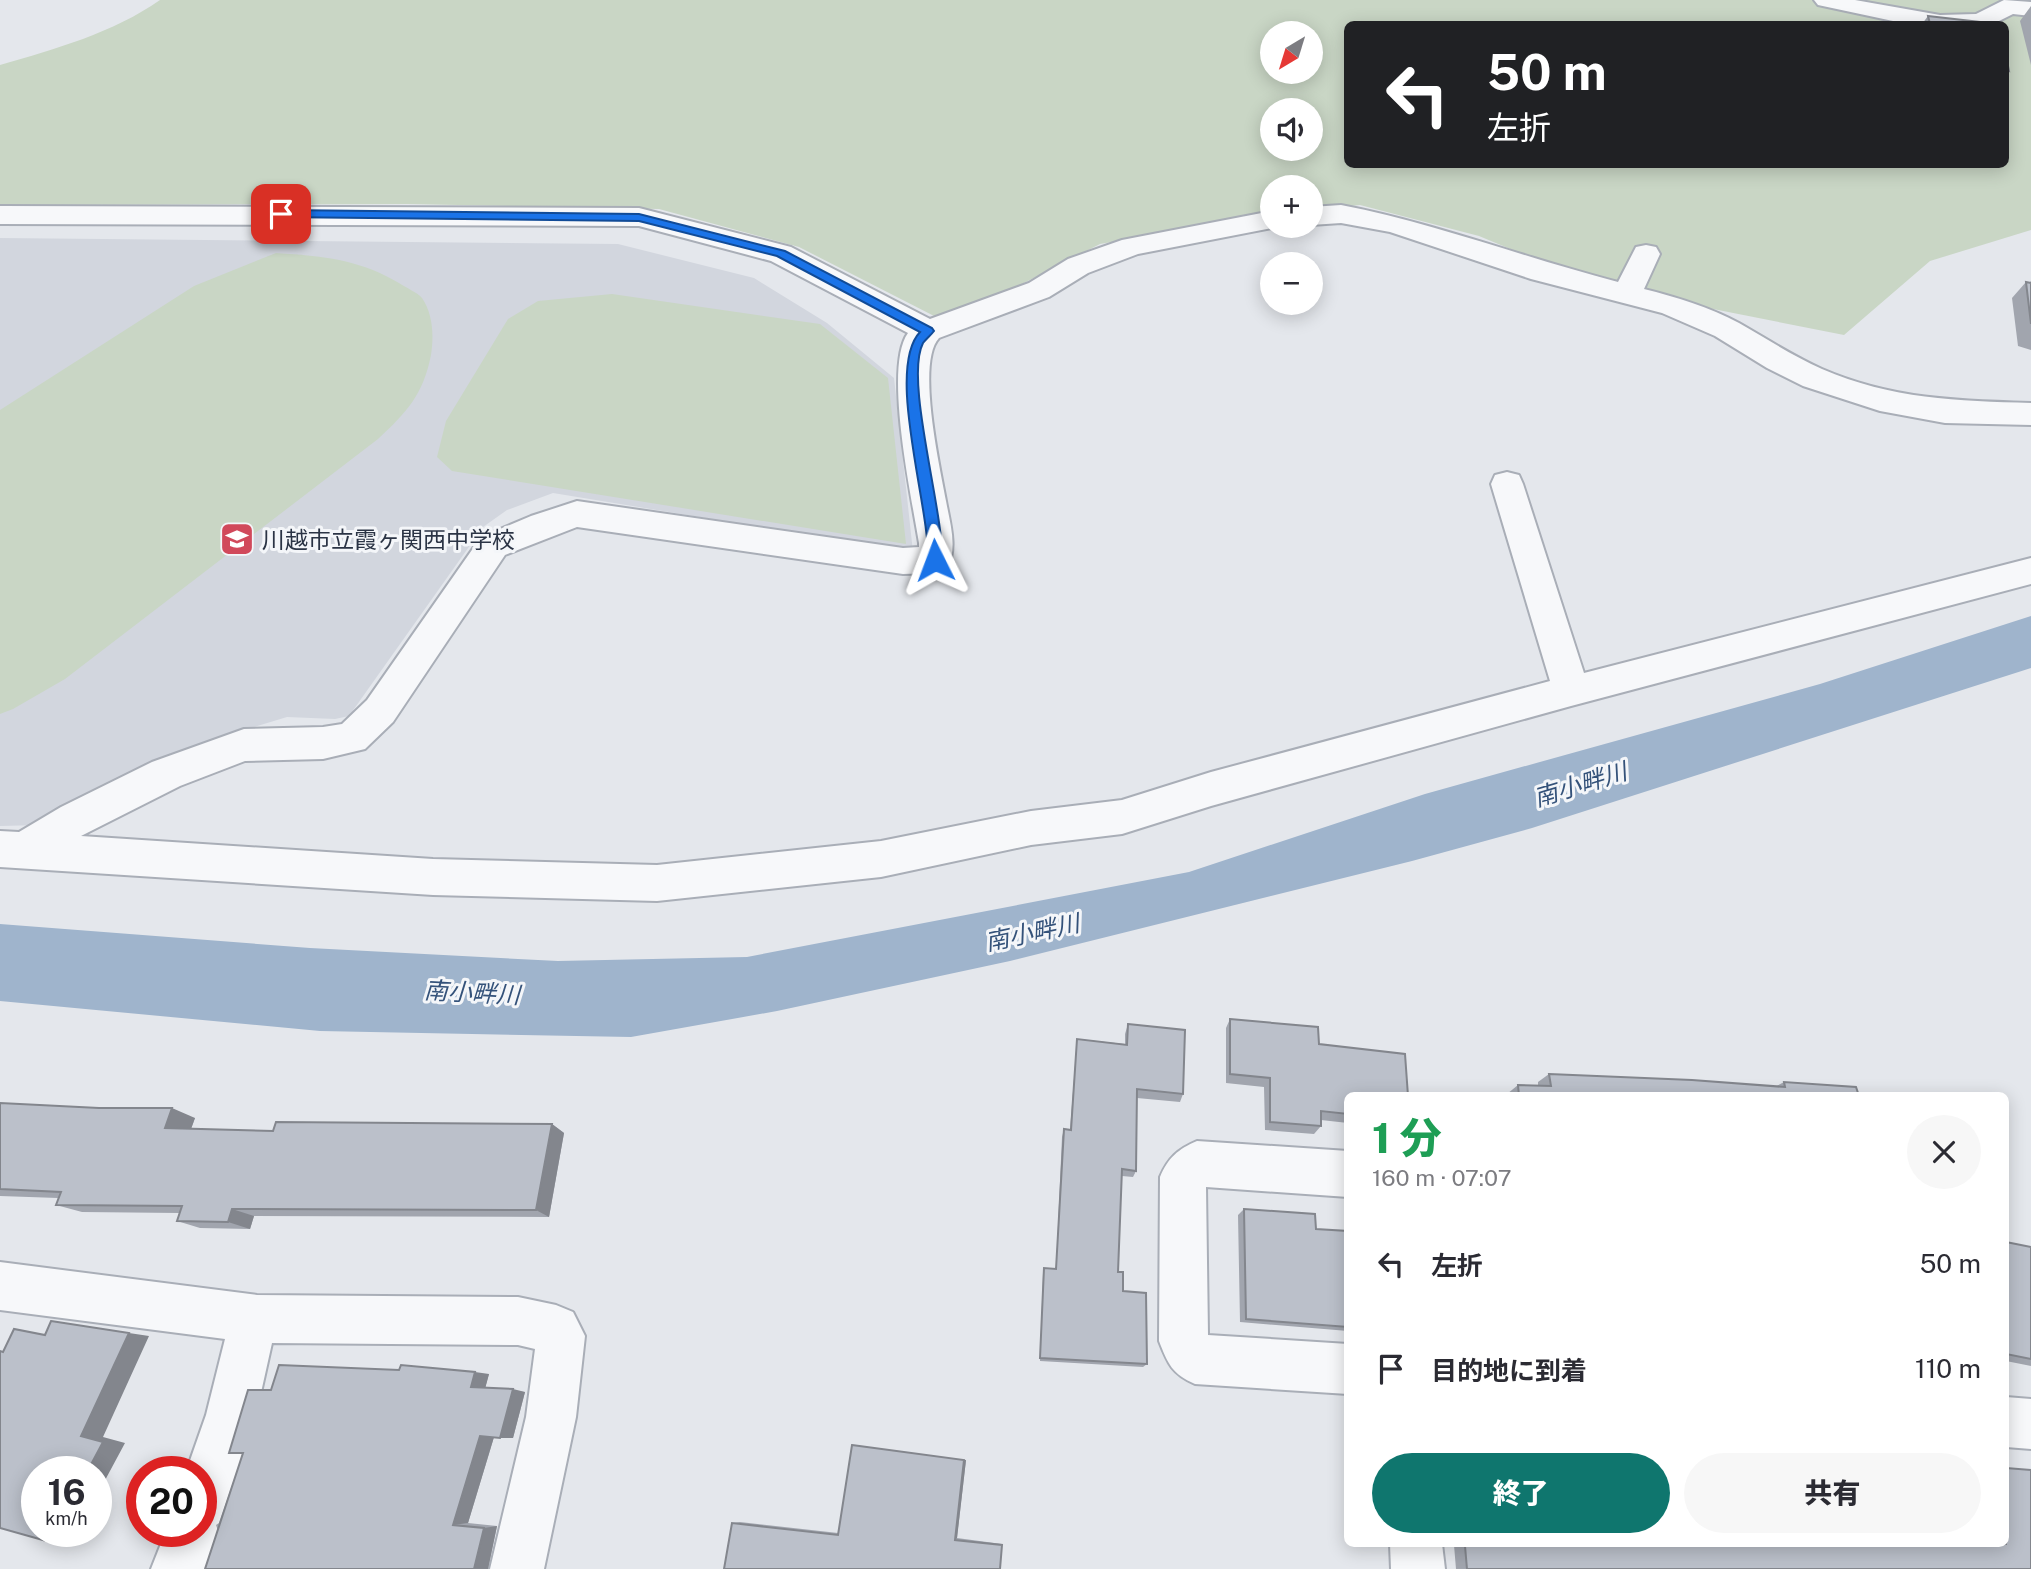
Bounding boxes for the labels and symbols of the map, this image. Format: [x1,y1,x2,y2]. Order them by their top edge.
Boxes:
north arrow [1260,21,1323,84]
pin [251,184,311,244]
school or university icon: 川越市立霞ヶ関西中学校 [218,520,256,558]
position arrow [898,523,972,597]
place label: 川越市立霞ヶ関西中学校 [262,526,515,553]
water label: 南小畔川 [1530,756,1633,811]
water label: 南小畔川 [982,908,1085,956]
water label: 南小畔川 [423,976,524,1009]
speed limit sign: 20 [126,1456,217,1547]

